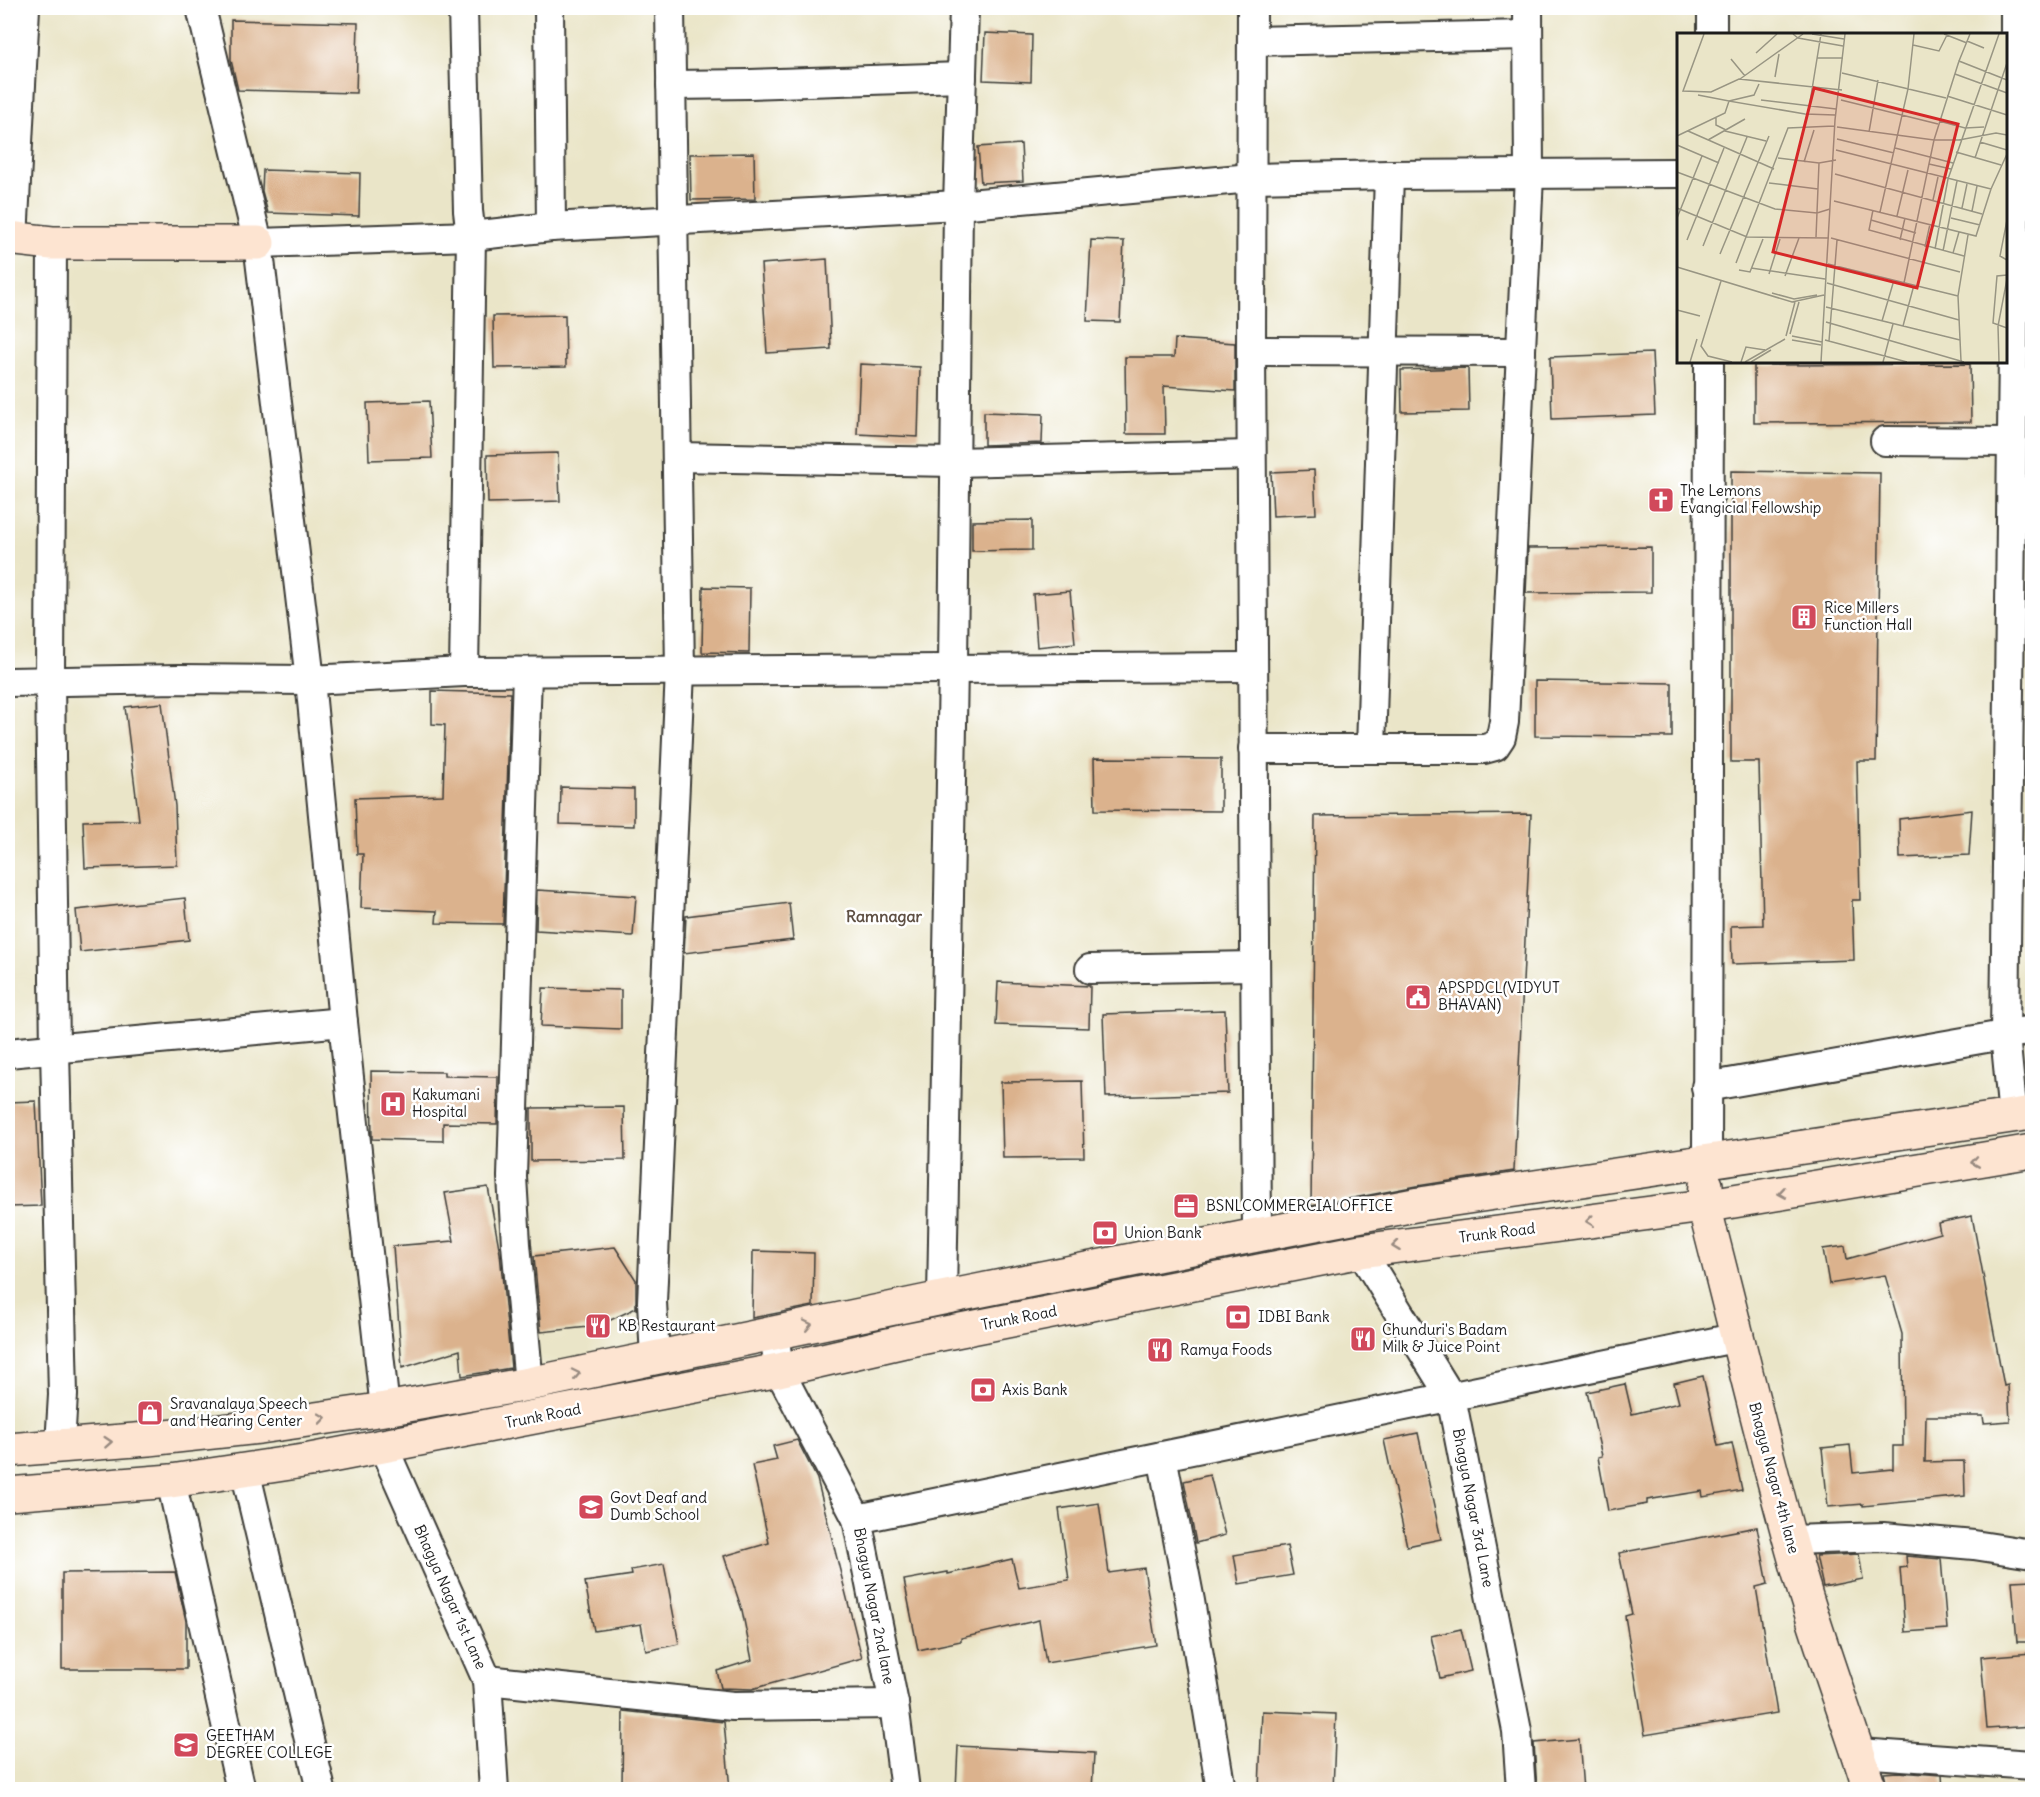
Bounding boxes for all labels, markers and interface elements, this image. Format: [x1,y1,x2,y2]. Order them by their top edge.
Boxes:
inset map [1677,33,2007,363]
place label: The Lemons Evangicial Fellowship [1680,481,1821,517]
church icon: The Lemons Evangicial Fellowship [1646,485,1676,515]
place label: Rice Millers Function Hall [1824,598,1912,634]
building icon: Rice Millers Function Hall [1789,602,1819,632]
district label: Ramnagar [846,906,923,927]
place label: APSPDCL(VIDYUT BHAVAN) [1438,978,1560,1014]
public building icon: APSPDCL(VIDYUT BHAVAN) [1403,982,1433,1012]
place label: Kakumani Hospital [412,1085,480,1121]
hospital icon: Kakumani Hospital [378,1089,408,1119]
one-way arrow [1970,1155,1980,1167]
one-way arrow [1778,1186,1788,1199]
office icon: BSNLCOMMERCIALOFFICE [1171,1191,1201,1221]
place label: BSNLCOMMERCIALOFFICE [1206,1196,1393,1215]
one-way arrow [1585,1214,1594,1227]
bank icon: Union Bank [1090,1218,1120,1248]
street label: Trunk Road [1458,1218,1536,1247]
place label: Union Bank [1124,1223,1202,1242]
one-way arrow [1392,1240,1401,1252]
street label: Trunk Road [979,1301,1059,1334]
bank icon: IDBI Bank [1223,1302,1253,1332]
place label: IDBI Bank [1258,1307,1330,1326]
restaurant icon: KB Restaurant [583,1311,613,1341]
place label: KB Restaurant [618,1316,715,1335]
one-way arrow [803,1319,813,1332]
place label: Chunduri's Badam Milk & Juice Point [1382,1320,1507,1356]
restaurant icon: Chunduri's Badam Milk & Juice Point [1348,1324,1378,1354]
restaurant icon: Ramya Foods [1145,1335,1175,1365]
place label: Ramya Foods [1180,1340,1272,1359]
one-way arrow [571,1368,581,1381]
bank icon: Axis Bank [968,1375,998,1405]
place label: Axis Bank [1002,1380,1068,1399]
place label: Sravanalaya Speech and Hearing Center [170,1394,308,1430]
shop icon: Sravanalaya Speech and Hearing Center [135,1398,165,1428]
street label: Trunk Road [503,1399,583,1432]
street label: Bhagya Nagar 4th lane [1745,1400,1804,1556]
one-way arrow [318,1413,327,1425]
street label: Bhagya Nagar 3rd Lane [1449,1427,1498,1589]
one-way arrow [103,1436,112,1449]
place label: Govt Deaf and Dumb School [610,1488,707,1524]
school or university icon: Govt Deaf and Dumb School [576,1492,606,1522]
street label: Bhagya Nagar 1st Lane [410,1522,491,1672]
street label: Bhagya Nagar 2nd lane [850,1526,899,1686]
place label: GEETHAM DEGREE COLLEGE [206,1726,333,1762]
school or university icon: GEETHAM DEGREE COLLEGE [171,1730,201,1760]

